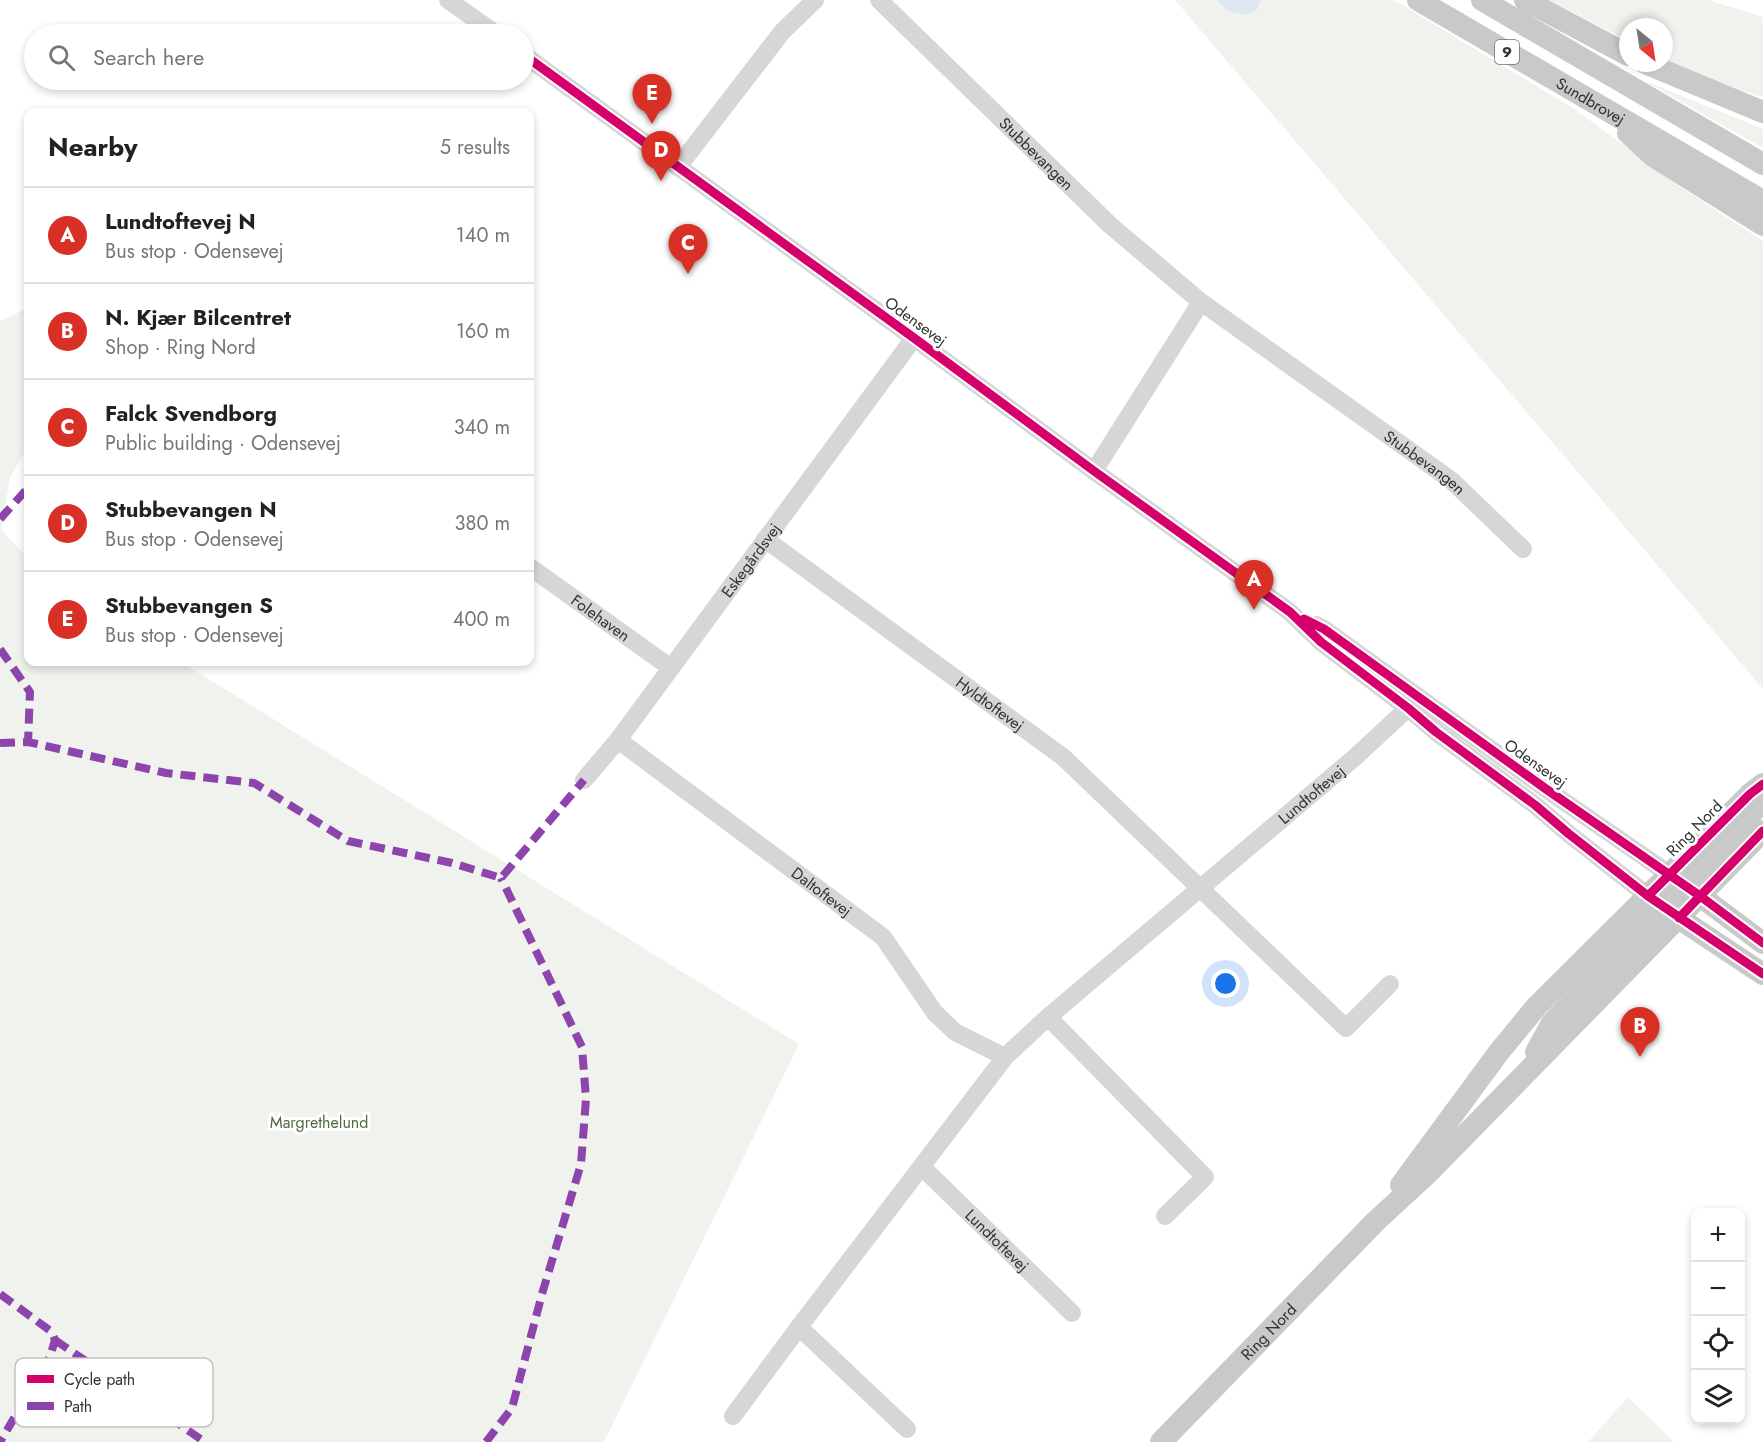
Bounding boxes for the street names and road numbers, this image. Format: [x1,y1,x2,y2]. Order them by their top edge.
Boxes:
road number: 9 [1495,40,1519,64]
street label: Sundbrovej [1552,72,1629,130]
street label: Stubbevangen [994,112,1079,196]
street label: Odensevej [880,291,952,352]
street label: Stubbevangen [1379,425,1471,500]
street label: Eskegårdsvej [716,518,786,602]
street label: Folehaven [566,589,635,647]
street label: Hyldtoftevej [951,671,1029,737]
street label: Odensevej [1500,733,1572,793]
street label: Lundtoftevej [1273,760,1350,830]
street label: Ring Nord [1661,795,1728,862]
street label: Daltoftevej [786,862,857,922]
street label: Lundtoftevej [960,1204,1034,1277]
street label: Ring Nord [1236,1298,1302,1366]

